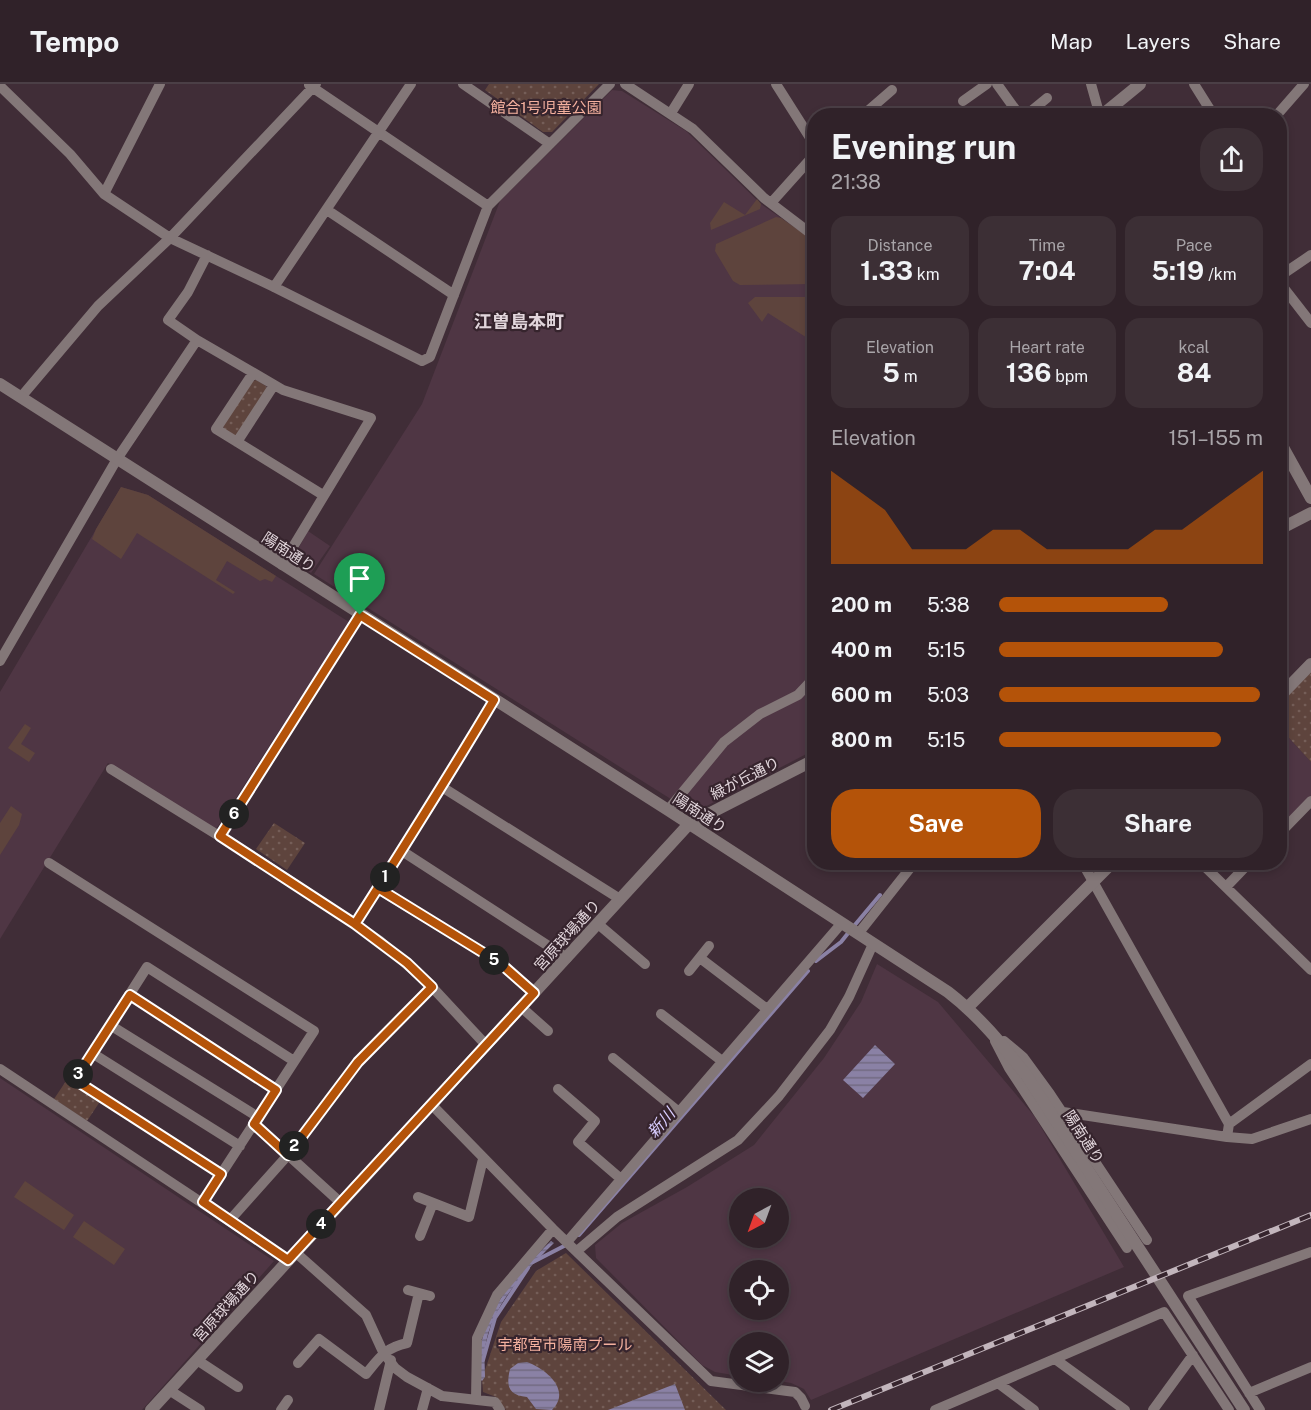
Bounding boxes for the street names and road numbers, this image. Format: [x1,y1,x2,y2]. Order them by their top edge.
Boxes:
street label: 陽南通り [259,529,319,575]
street label: 緑が丘通り [708,753,782,803]
street label: 陽南通り [670,790,730,836]
street label: 宮原球場通り [531,896,603,974]
street label: 陽南通り [1061,1107,1107,1167]
street label: 宮原球場通り [190,1267,262,1345]

